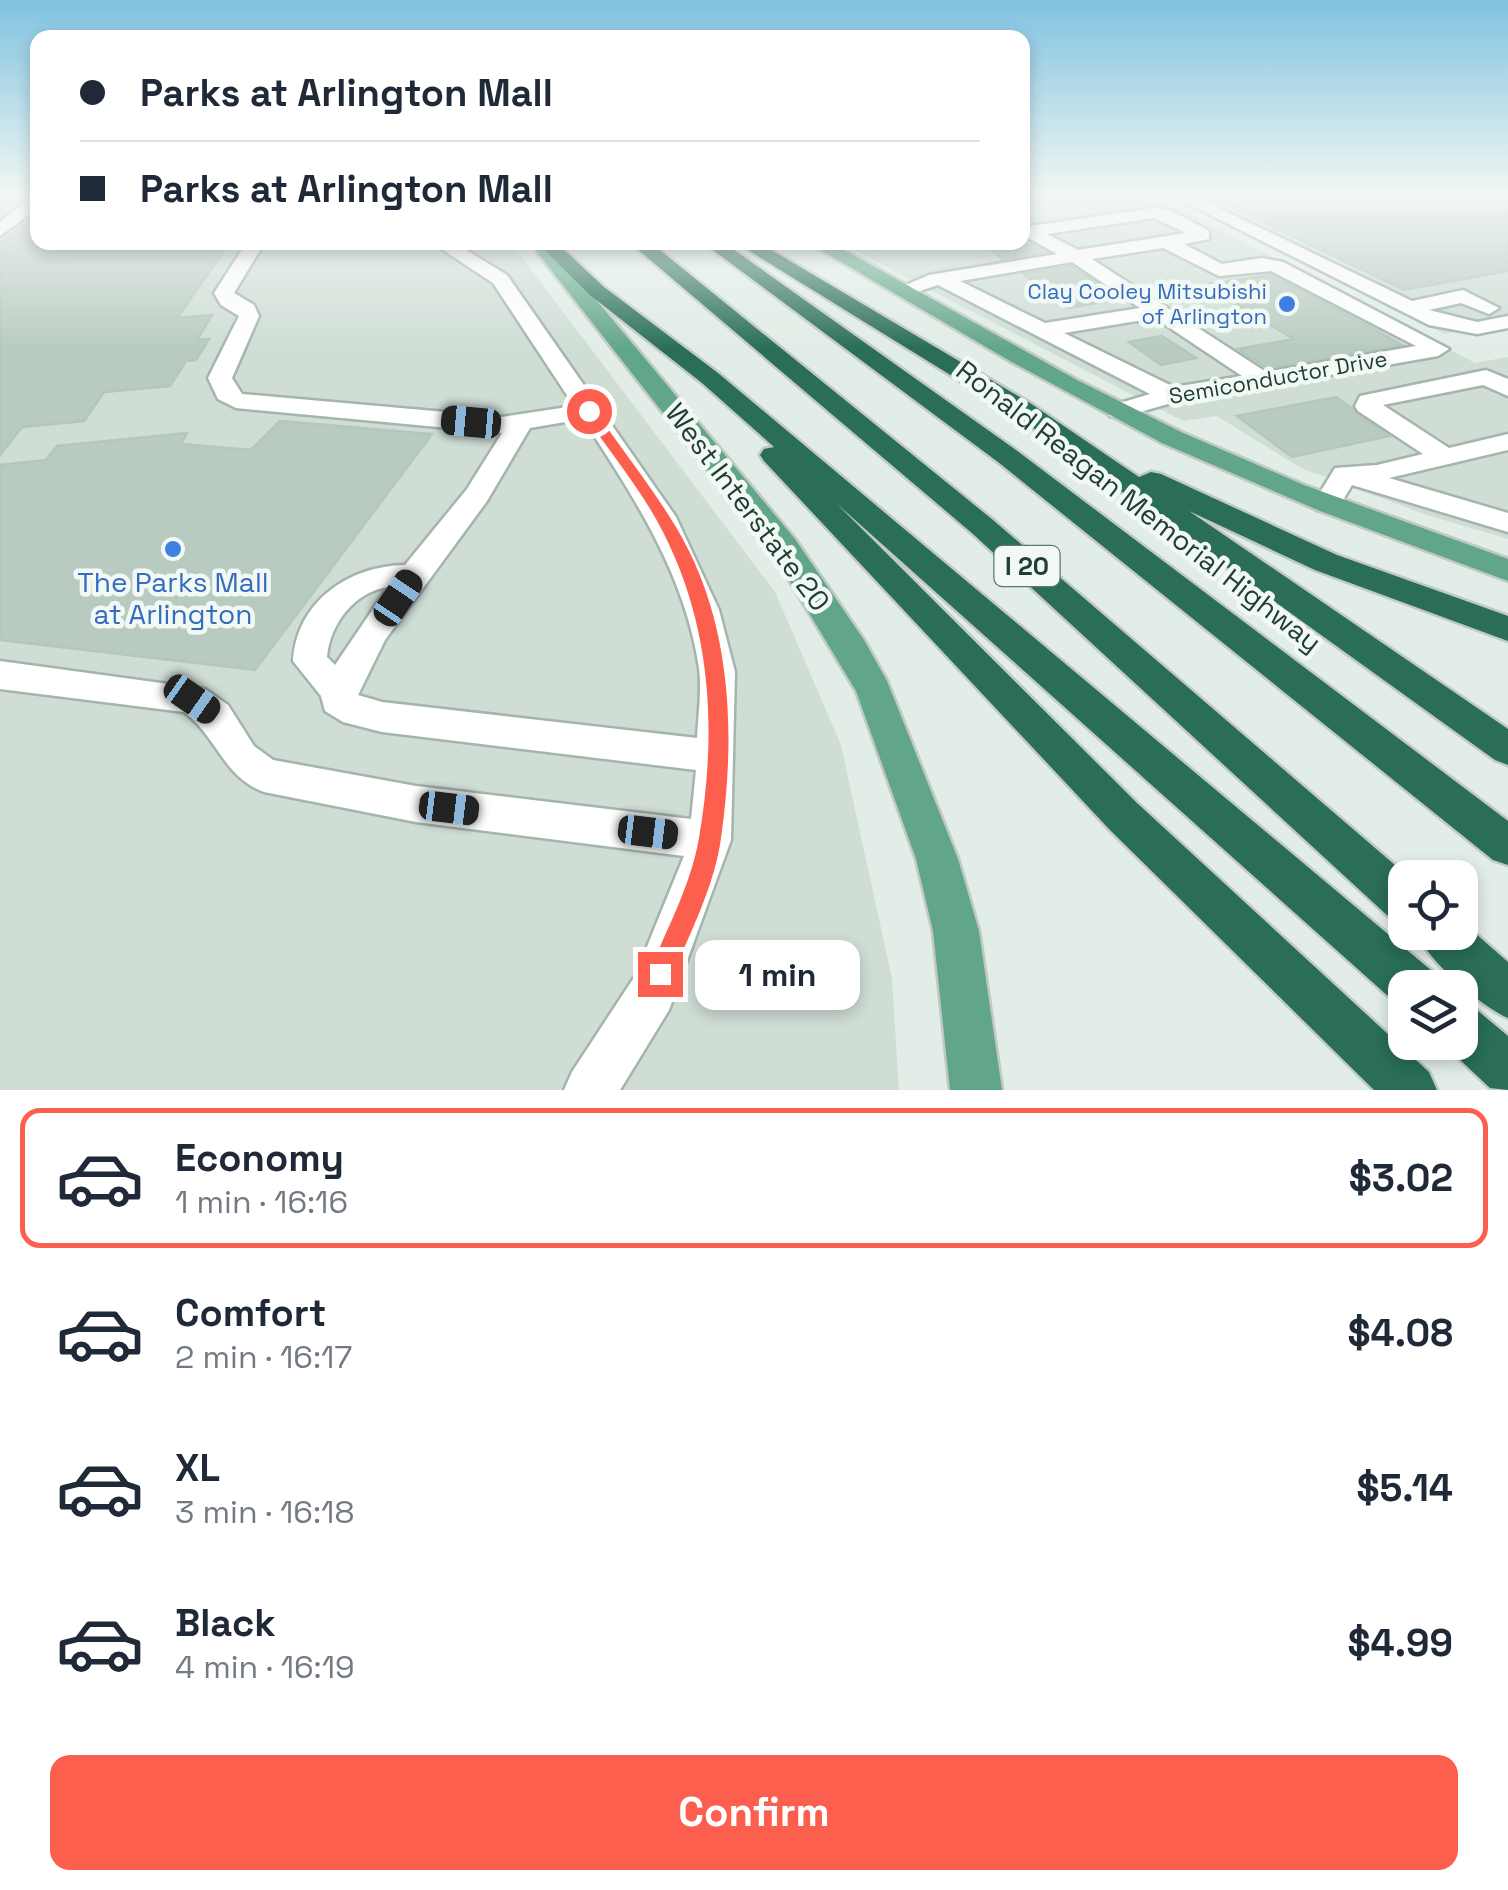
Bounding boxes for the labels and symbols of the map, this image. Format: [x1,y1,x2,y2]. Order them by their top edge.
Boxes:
place label: Clay Cooley Mitsubishi of Arlington [1028,277,1267,330]
marker: Clay Cooley Mitsubishi of Arlington [1276,293,1298,315]
street label: Semiconductor Drive [1167,344,1389,410]
street label: Ronald Reagan Memorial Highway [949,352,1329,660]
route start [567,389,612,434]
street label: West Interstate 20 [658,396,838,618]
car [440,404,502,440]
marker: The Parks Mall at Arlington [162,538,184,560]
road number: I 20 [994,546,1060,586]
place label: The Parks Mall at Arlington [77,564,269,632]
car [369,565,427,631]
car [159,670,225,728]
car [417,789,481,827]
car [616,813,680,851]
callout: 1 min [695,939,860,1009]
route end [638,952,683,997]

